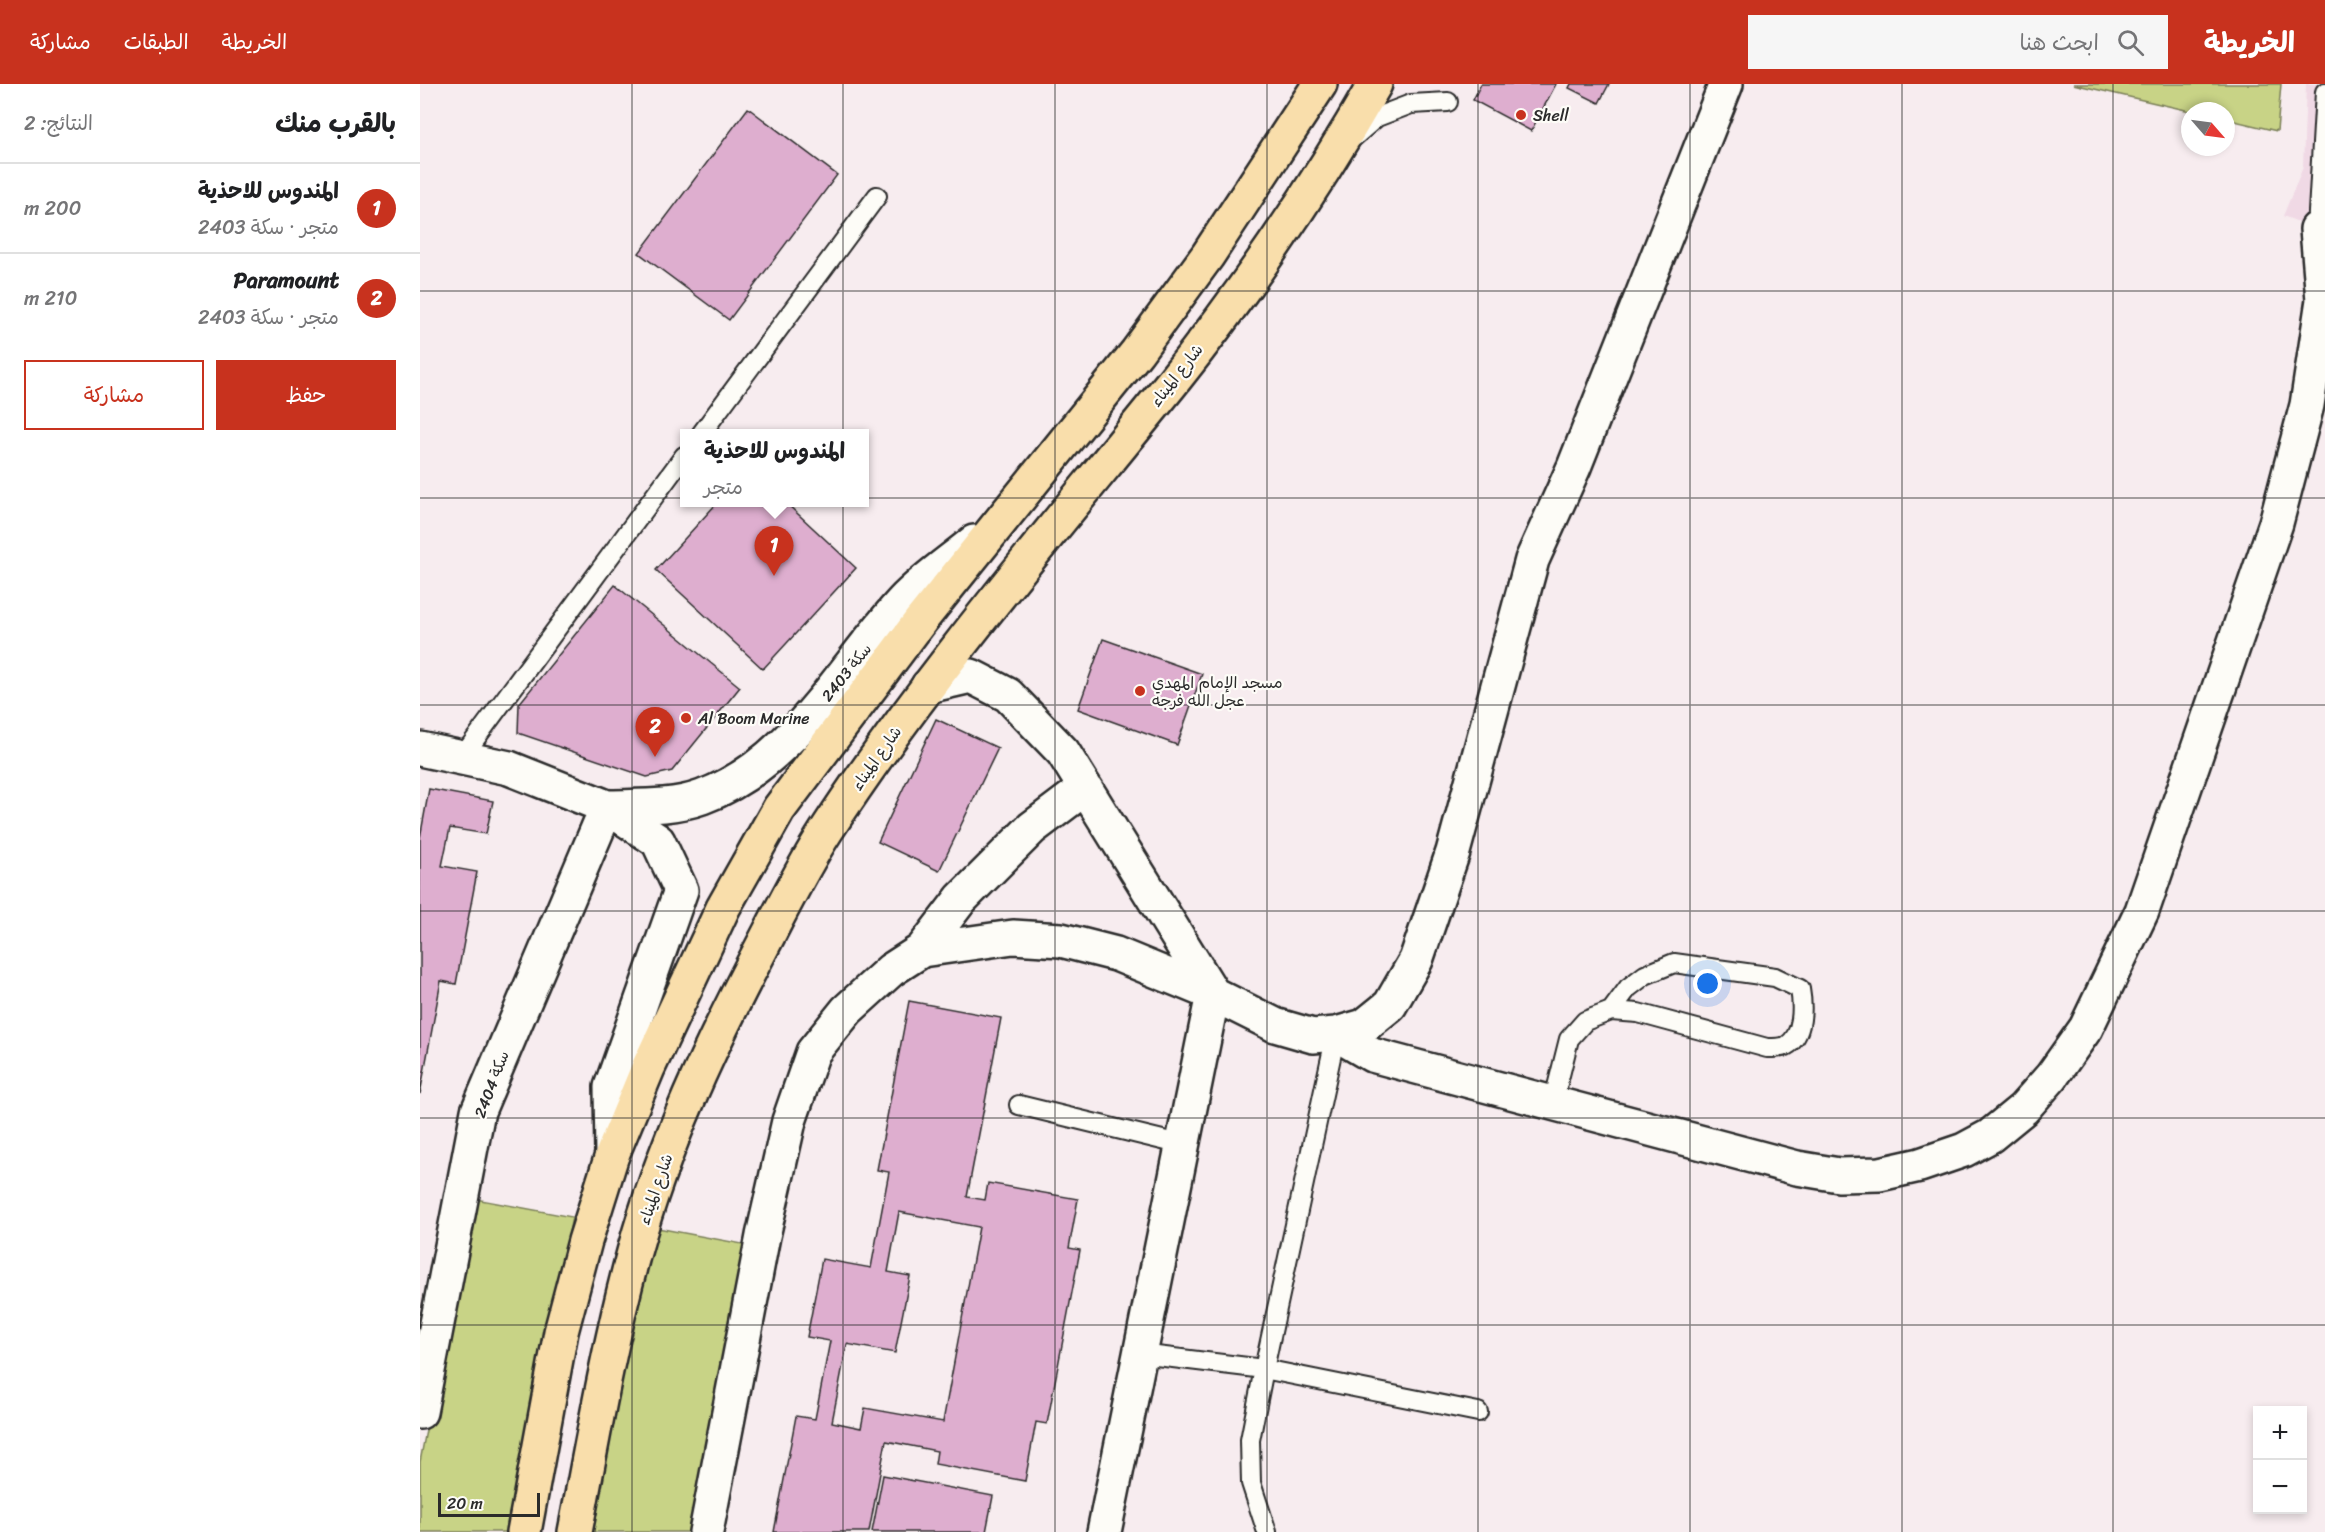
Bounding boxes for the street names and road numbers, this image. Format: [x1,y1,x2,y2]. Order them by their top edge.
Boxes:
street label: شارع الميناء [1142,337,1211,413]
street label: سكة 2403 [813,636,879,708]
street label: شارع الميناء [843,720,910,797]
street label: سكة 2404 [465,1046,518,1122]
street label: شارع الميناء [630,1149,681,1229]

